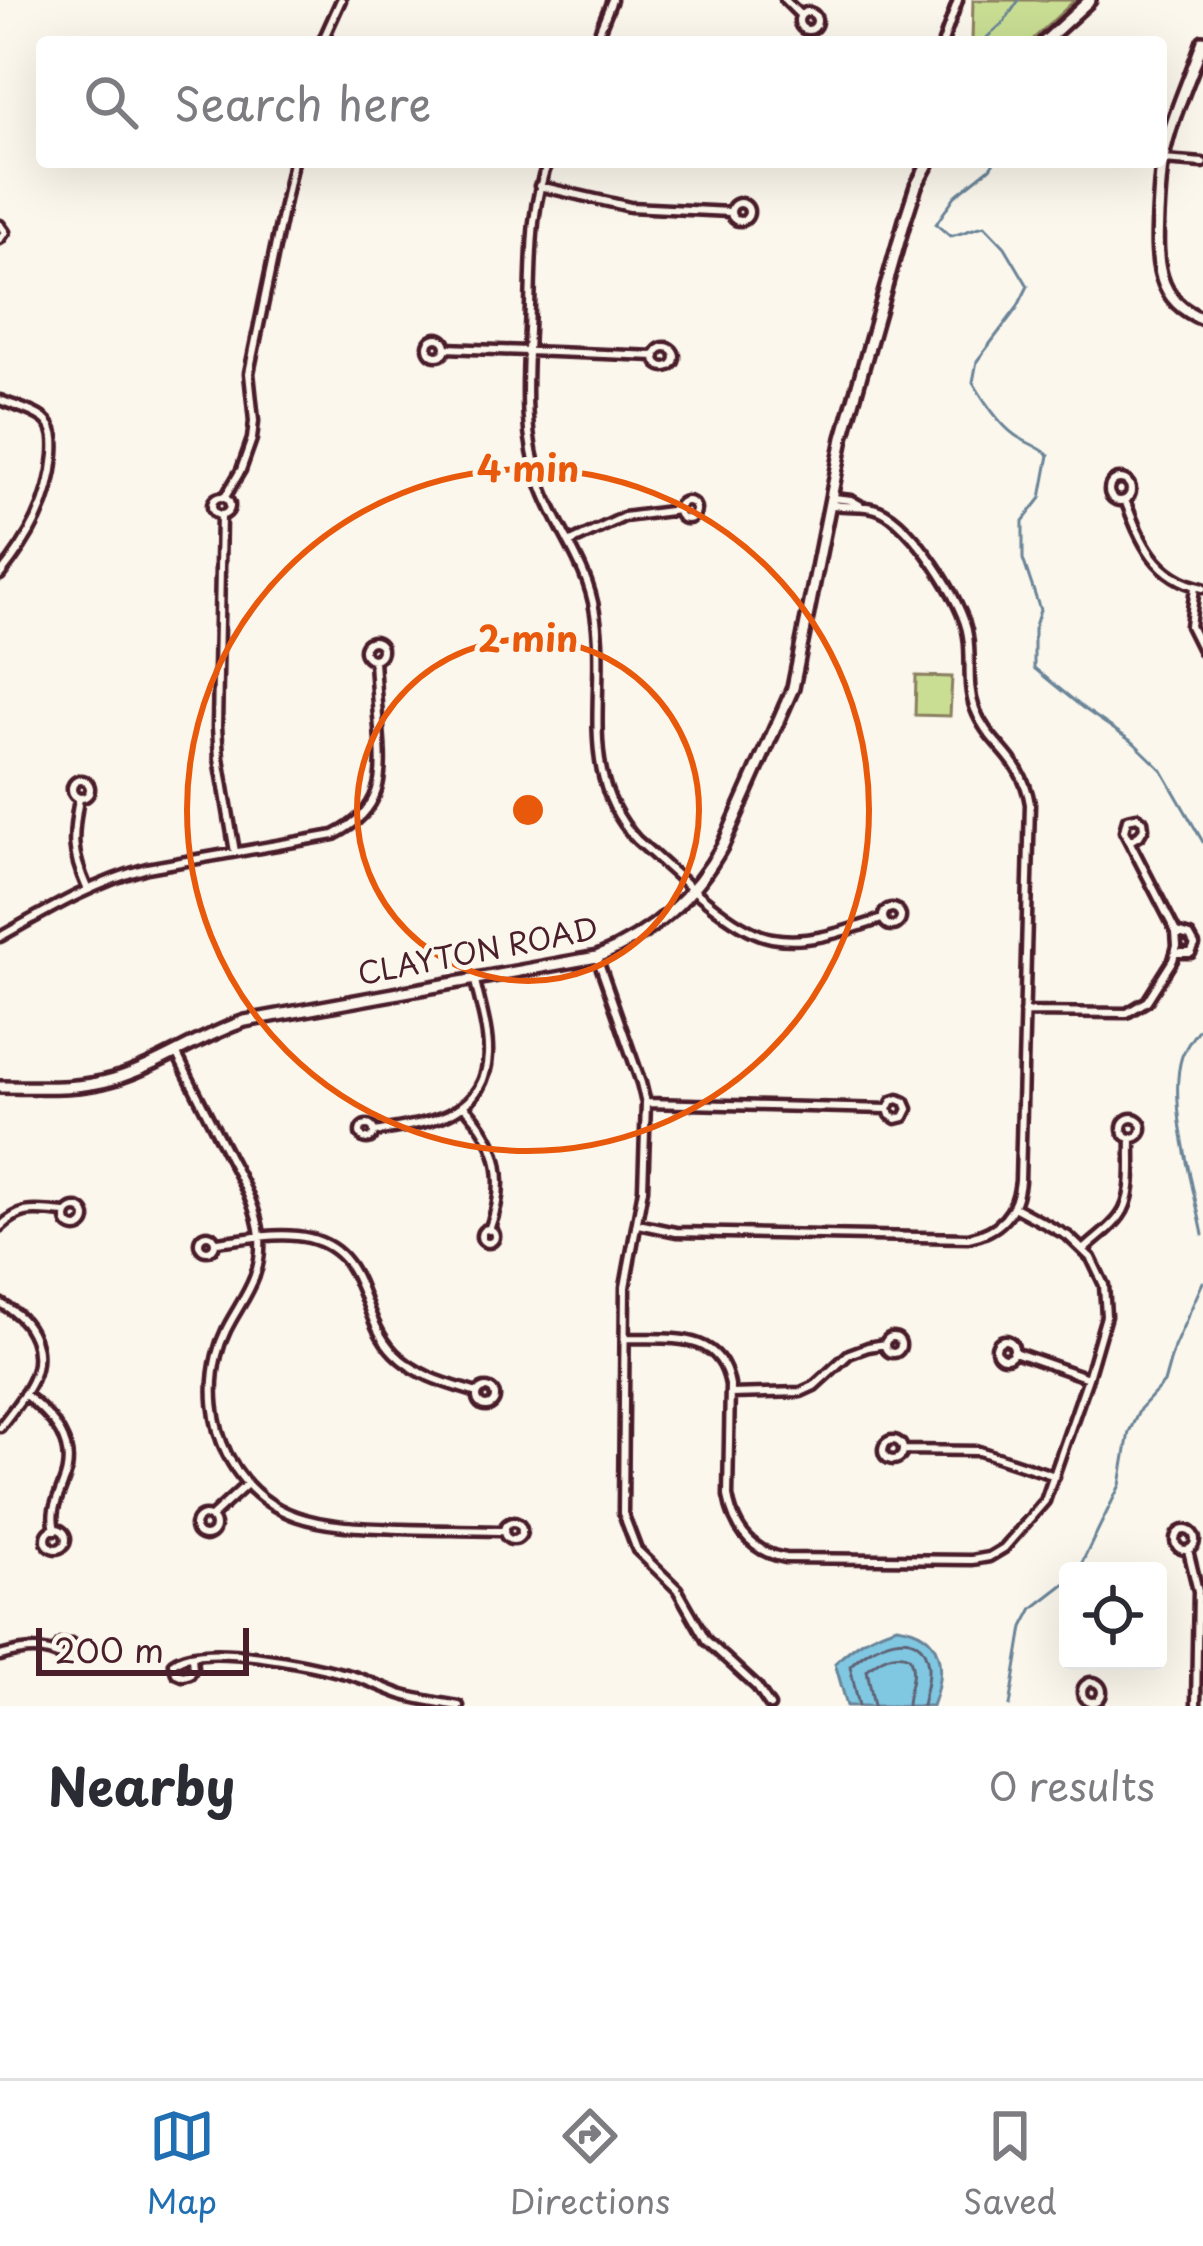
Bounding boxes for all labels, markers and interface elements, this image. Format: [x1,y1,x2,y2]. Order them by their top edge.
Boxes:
search box [36,36,1167,168]
text: Search here [174,68,431,136]
icon: search [78,69,144,135]
text: 4 min [477,440,579,494]
text: 2 min [478,610,578,664]
centre of rings [507,789,549,831]
street label: CLAYTON ROAD [354,904,602,995]
map controls [1059,1562,1167,1670]
button: locate [1059,1562,1167,1670]
scale bar [36,1622,249,1675]
text: 200 m [54,1624,164,1674]
text: Nearby [48,1746,235,1823]
text: 0 results [989,1755,1155,1814]
tab: Map [146,2103,217,2225]
tab: Directions [510,2103,670,2225]
tab: Saved [963,2103,1057,2225]

